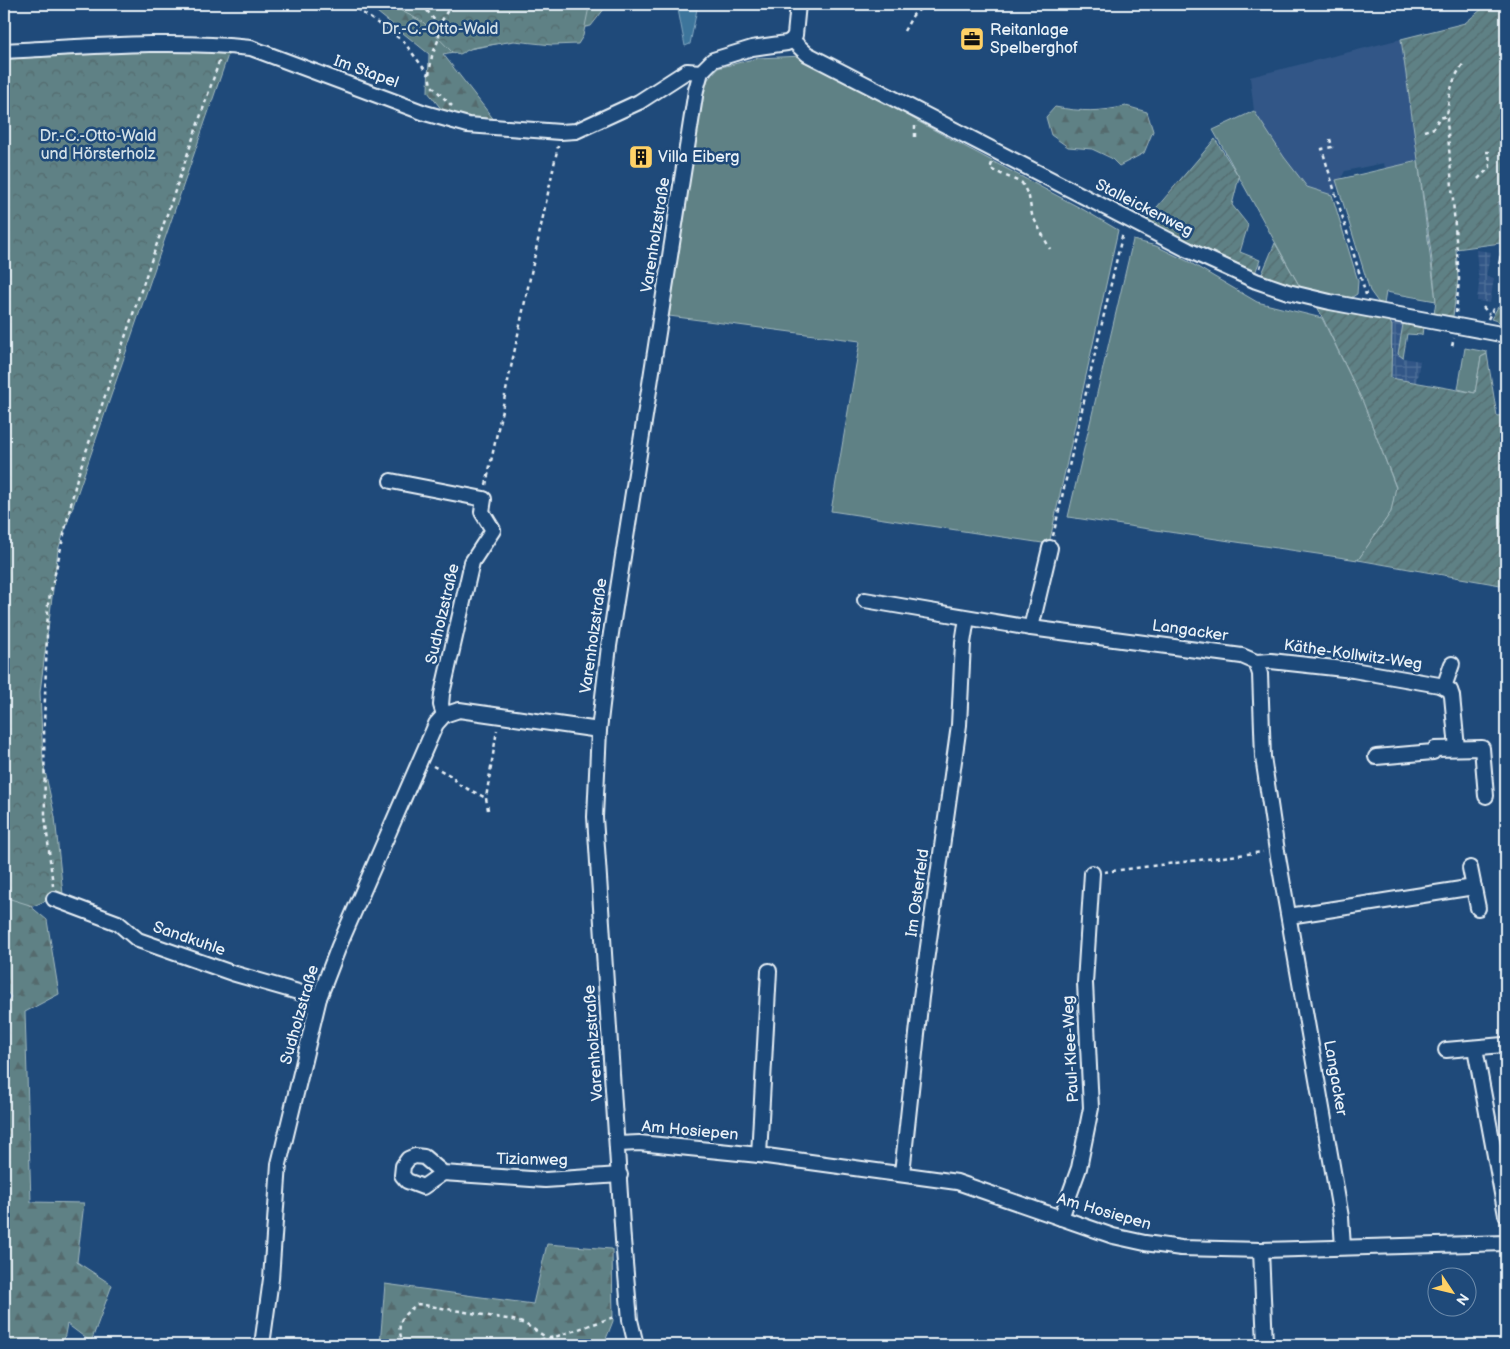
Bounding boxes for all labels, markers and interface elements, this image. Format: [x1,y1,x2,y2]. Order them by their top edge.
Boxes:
park label: Dr.-C.-Otto-Wald [381,20,499,39]
place label: Reitanlage Spelberghof [990,21,1078,58]
office icon: Reitanlage Spelberghof [959,26,985,52]
street label: Im Stapel [331,51,401,93]
park label: Dr.-C.-Otto-Wald und Hörsterholz [39,127,157,164]
building icon: Villa Eiberg [628,144,654,170]
place label: Villa Eiberg [658,148,740,167]
street label: Varenholzstraße [637,175,675,294]
street label: Stalleickenweg [1092,175,1196,241]
street label: Sudholzstraße [422,561,464,666]
street label: Varenholzstraße [576,576,612,695]
street label: Langacker [1151,616,1229,646]
street label: Käthe-Kollwitz-Weg [1283,636,1423,674]
street label: Im Osterfeld [902,848,934,938]
street label: Sandkuhle [150,918,228,960]
street label: Sudholzstraße [277,963,323,1067]
street label: Varenholzstraße [580,984,608,1102]
street label: Paul-Klee-Weg [1059,995,1083,1103]
street label: Langacker [1319,1039,1351,1118]
street label: Am Hosiepen [641,1117,739,1145]
street label: Tizianweg [496,1150,568,1170]
street label: Am Hosiepen [1055,1189,1153,1235]
north arrow [1428,1266,1478,1316]
text: N [1452,1290,1472,1308]

